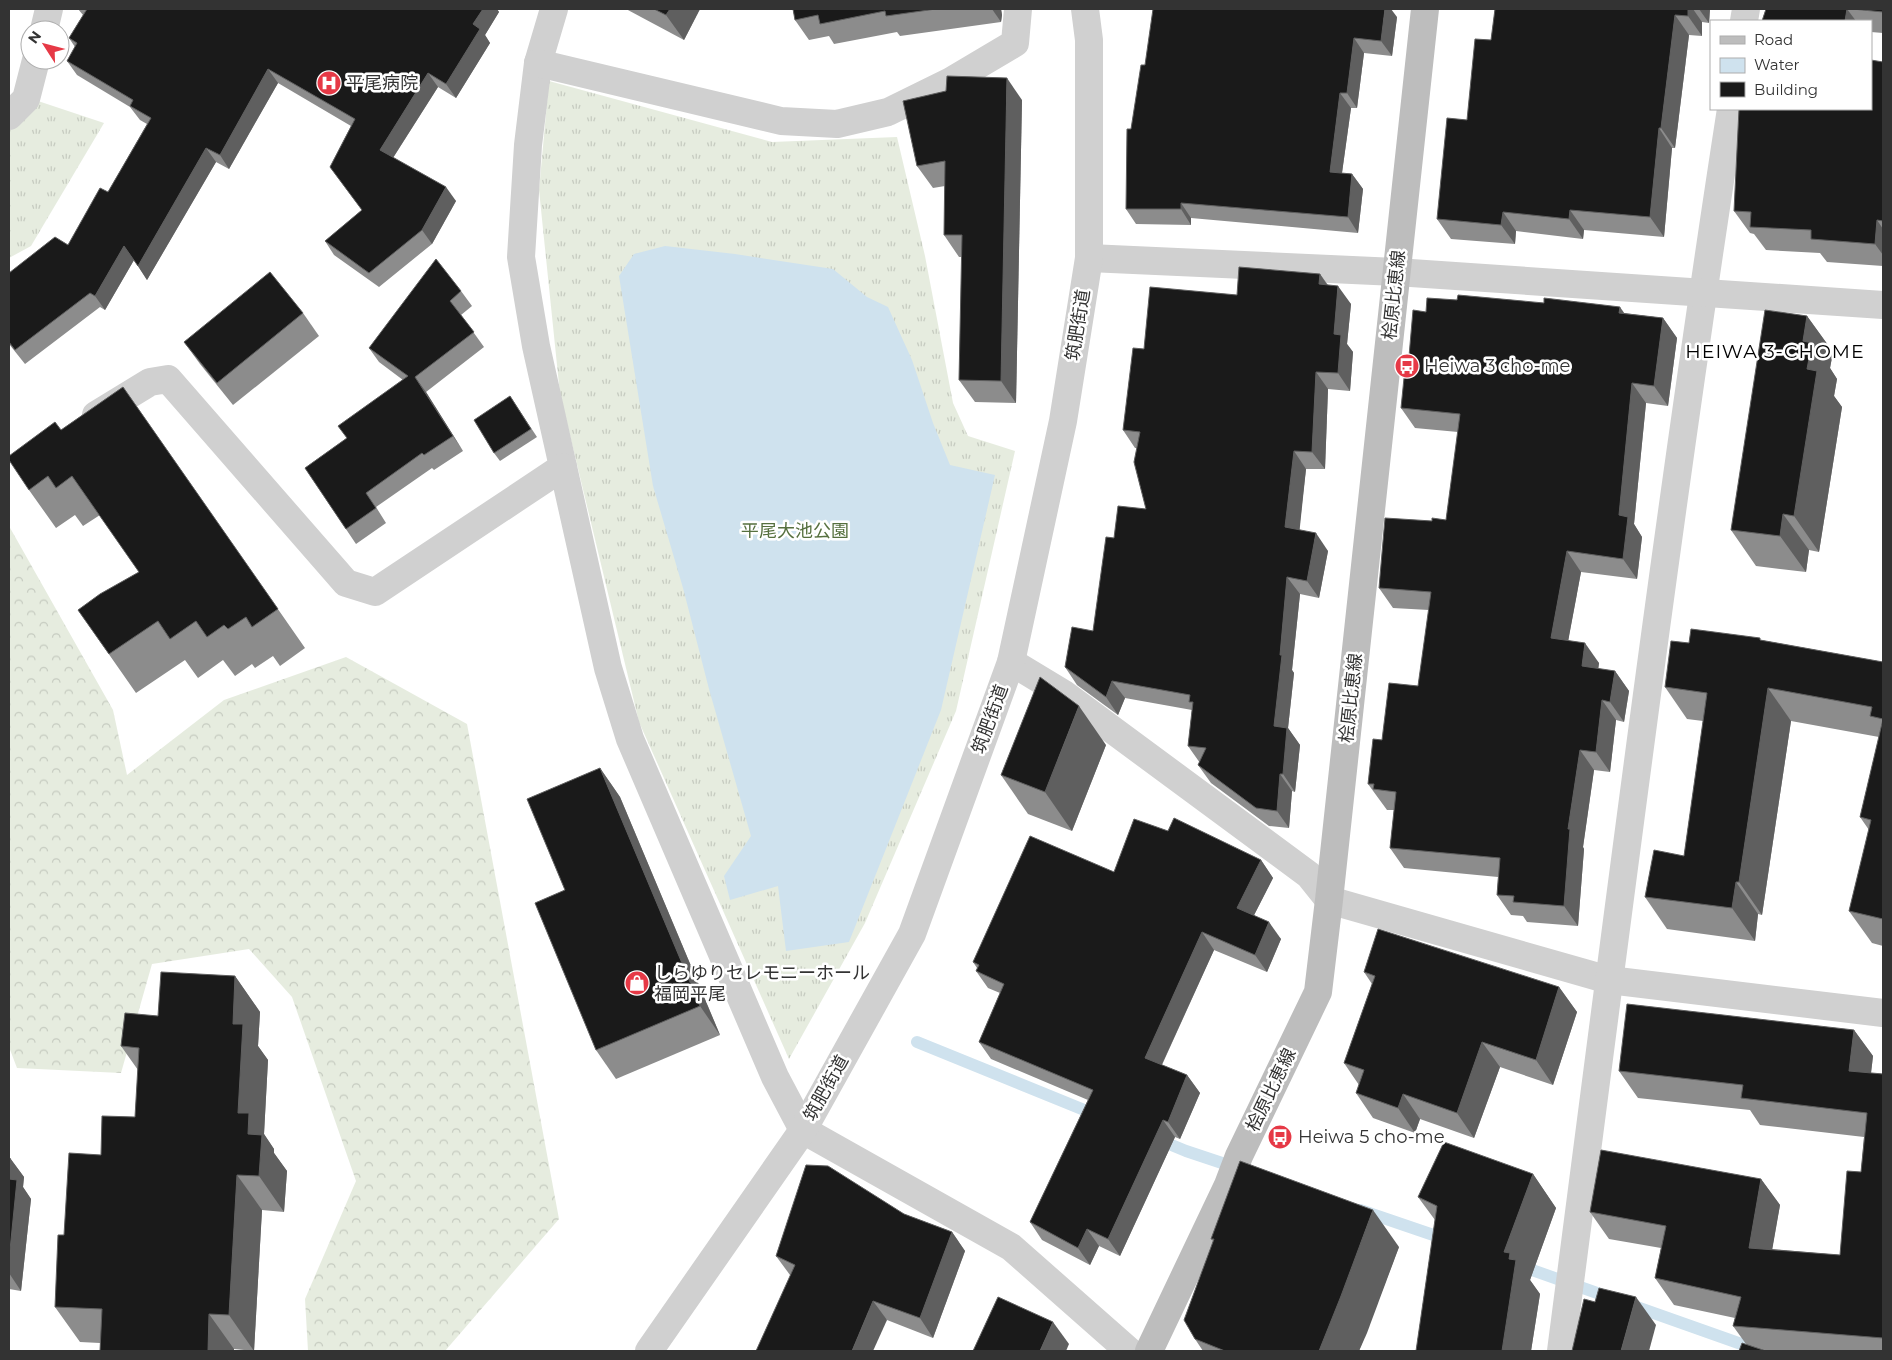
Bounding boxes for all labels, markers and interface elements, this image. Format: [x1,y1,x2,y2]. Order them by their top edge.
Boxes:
north arrow [20,20,70,70]
legend [1710,20,1872,110]
text: N [24,27,45,47]
text: Road [1754,30,1793,49]
text: Water [1754,55,1800,74]
hospital icon: 平尾病院 [316,70,342,96]
place label: 平尾病院 [346,72,418,94]
text: Building [1754,80,1818,99]
street label: 桧原比恵線 [1378,249,1410,341]
street label: 筑肥街道 [1062,288,1094,362]
district label: HEIWA 3-CHOME [1685,340,1865,363]
bus stop icon: Heiwa 3 cho-me [1394,353,1420,379]
place label: Heiwa 3 cho-me [1424,355,1571,377]
park label: 平尾大池公園 [741,520,849,542]
street label: 桧原比恵線 [1335,652,1367,744]
street label: 筑肥街道 [967,681,1013,757]
place label: しらゆりセレモニーホール 福岡平尾 [654,962,870,1005]
shop icon: しらゆりセレモニーホール 福岡平尾 [624,970,650,996]
street label: 桧原比恵線 [1241,1045,1301,1135]
street label: 筑肥街道 [799,1051,853,1125]
bus stop icon: Heiwa 5 cho-me [1267,1124,1293,1150]
place label: Heiwa 5 cho-me [1298,1126,1445,1148]

